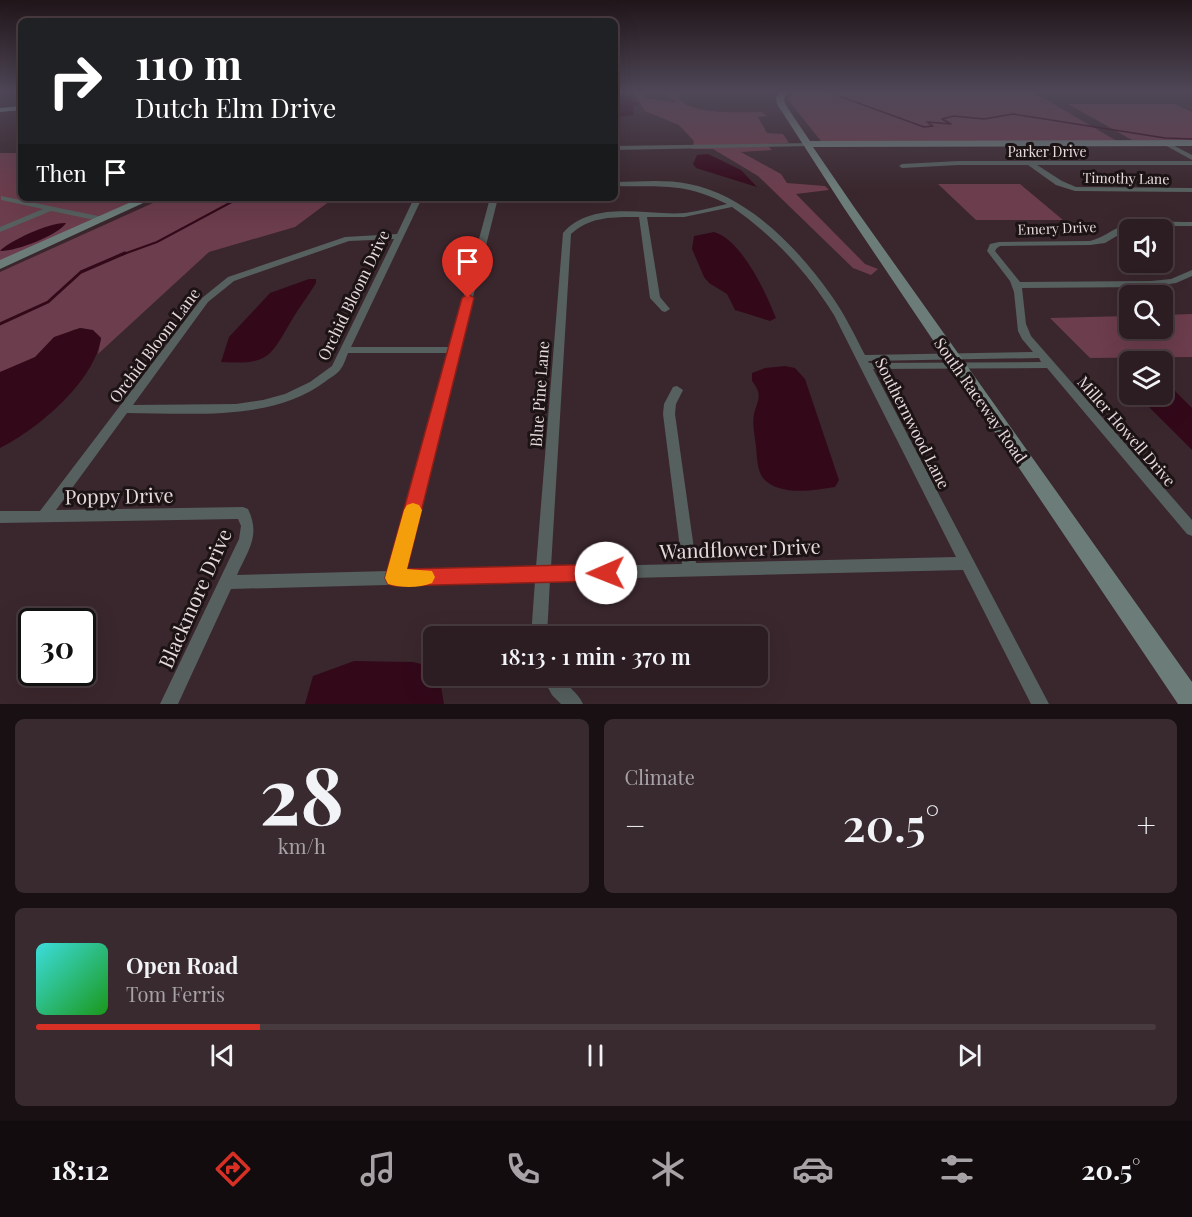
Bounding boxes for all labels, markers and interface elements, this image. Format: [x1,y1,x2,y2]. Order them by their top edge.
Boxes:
text: 110 m [135,35,242,91]
icon: right [36,42,114,120]
text: Dutch Elm Drive [135,89,336,125]
street label: Parker Drive [1007,142,1087,161]
icon: arrive [99,156,132,189]
text: Then [36,158,87,188]
street label: Timothy Lane [1082,168,1170,188]
street label: Emery Drive [1017,217,1097,239]
map controls [1119,219,1173,405]
button: sound [1119,219,1173,273]
street label: Orchid Bloom Drive [312,226,394,364]
pin [442,236,493,298]
icon: arrive [451,245,484,278]
street label: Orchid Bloom Lane [104,283,204,407]
button: search [1119,285,1173,339]
street label: South Raceway Road [930,333,1032,467]
street label: Blue Pine Lane [525,340,553,448]
button: layers [1119,351,1173,405]
street label: Southernwood Lane [871,354,955,492]
street label: Miller Howell Drive [1073,371,1181,491]
street label: Poppy Drive [64,481,174,509]
street label: Blackmore Drive [151,524,237,672]
street label: Wandflower Drive [658,532,821,564]
position arrow [574,541,638,605]
speed limit sign: 30 [18,608,96,686]
text: 18:13 · 1 min · 370 m [500,641,691,671]
text: 28 [259,741,344,845]
text: Climate [625,763,695,790]
text: 20.5° [843,793,940,853]
text: − [625,802,646,846]
text: + [1137,802,1156,846]
text: km/h [278,832,326,859]
text: Open Road [126,950,238,980]
text: Tom Ferris [126,980,225,1007]
icon: previous [206,1039,239,1072]
icon: pause [579,1039,612,1072]
icon: next [953,1039,986,1072]
icon: directions [212,1148,254,1190]
icon: music [357,1148,399,1190]
icon: phone [502,1148,544,1190]
icon: climate [647,1148,689,1190]
icon: car [792,1148,834,1190]
icon: filters [936,1148,978,1190]
text: 18:12 [51,1151,109,1187]
text: 20.5° [1081,1151,1140,1187]

